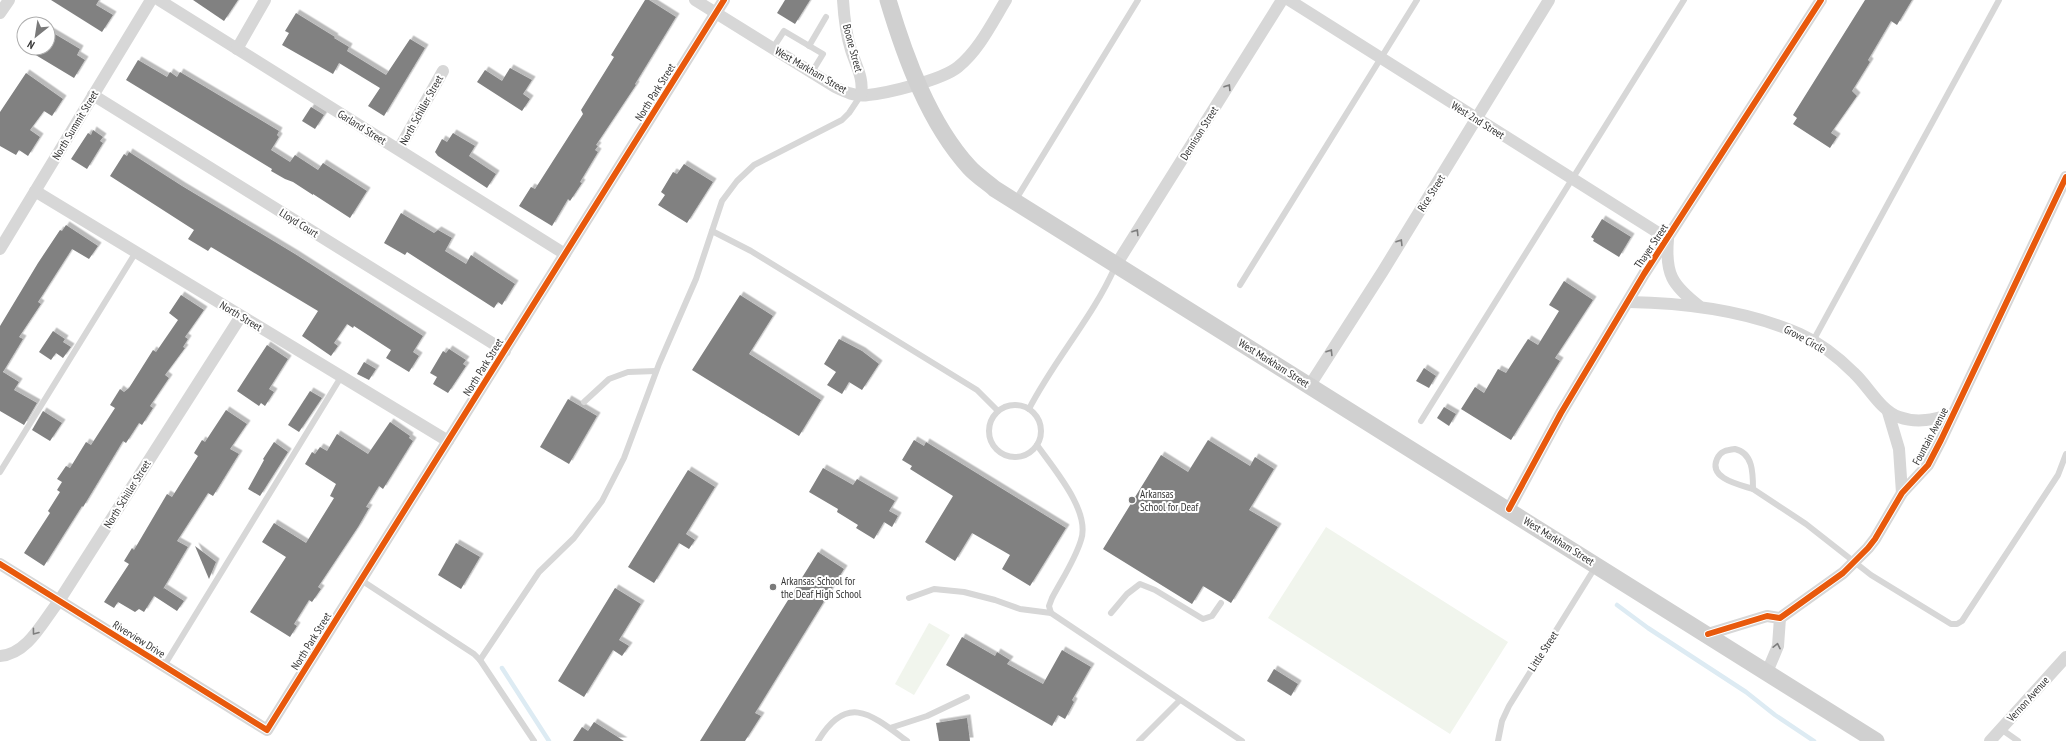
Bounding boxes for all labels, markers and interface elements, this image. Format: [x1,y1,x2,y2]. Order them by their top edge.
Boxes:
north arrow [16,16,56,56]
street label: Boone Street [840,22,866,74]
text: N [25,37,37,52]
street label: West Markham Street [773,44,849,96]
street label: North Park Street [632,61,678,123]
street label: North Schiller Street [396,73,446,147]
one-way arrow [1223,84,1230,91]
street label: North Summit Street [49,88,101,162]
street label: West 2nd Street [1449,98,1507,142]
street label: Dennison Street [1177,104,1221,162]
street label: Garland Street [335,107,389,147]
street label: Rice Street [1414,172,1448,214]
street label: Lloyd Court [277,206,321,240]
street label: Thayer Street [1631,221,1671,271]
one-way arrow [1132,229,1139,236]
one-way arrow [1396,239,1403,246]
street label: North Street [217,298,265,334]
street label: Grove Circle [1782,322,1829,356]
street label: North Park Street [460,336,506,398]
street label: West Markham Street [1236,336,1312,390]
one-way arrow [1326,349,1333,356]
street label: Fountain Avenue [1909,404,1951,467]
street label: North Schiller Street [100,457,154,531]
place label: Arkansas School for Deaf [1140,487,1199,514]
marker: Arkansas School for Deaf [1127,495,1137,505]
street label: West Markham Street [1521,514,1597,568]
place label: Arkansas School for the Deaf High School [781,574,862,601]
marker: Arkansas School for the Deaf High School [768,582,778,592]
street label: North Park Street [288,610,334,672]
street label: Riverview Drive [110,617,168,661]
one-way arrow [33,628,40,635]
street label: Little Street [1525,628,1561,674]
one-way arrow [1772,643,1780,649]
street label: Vernon Avenue [2003,673,2052,725]

